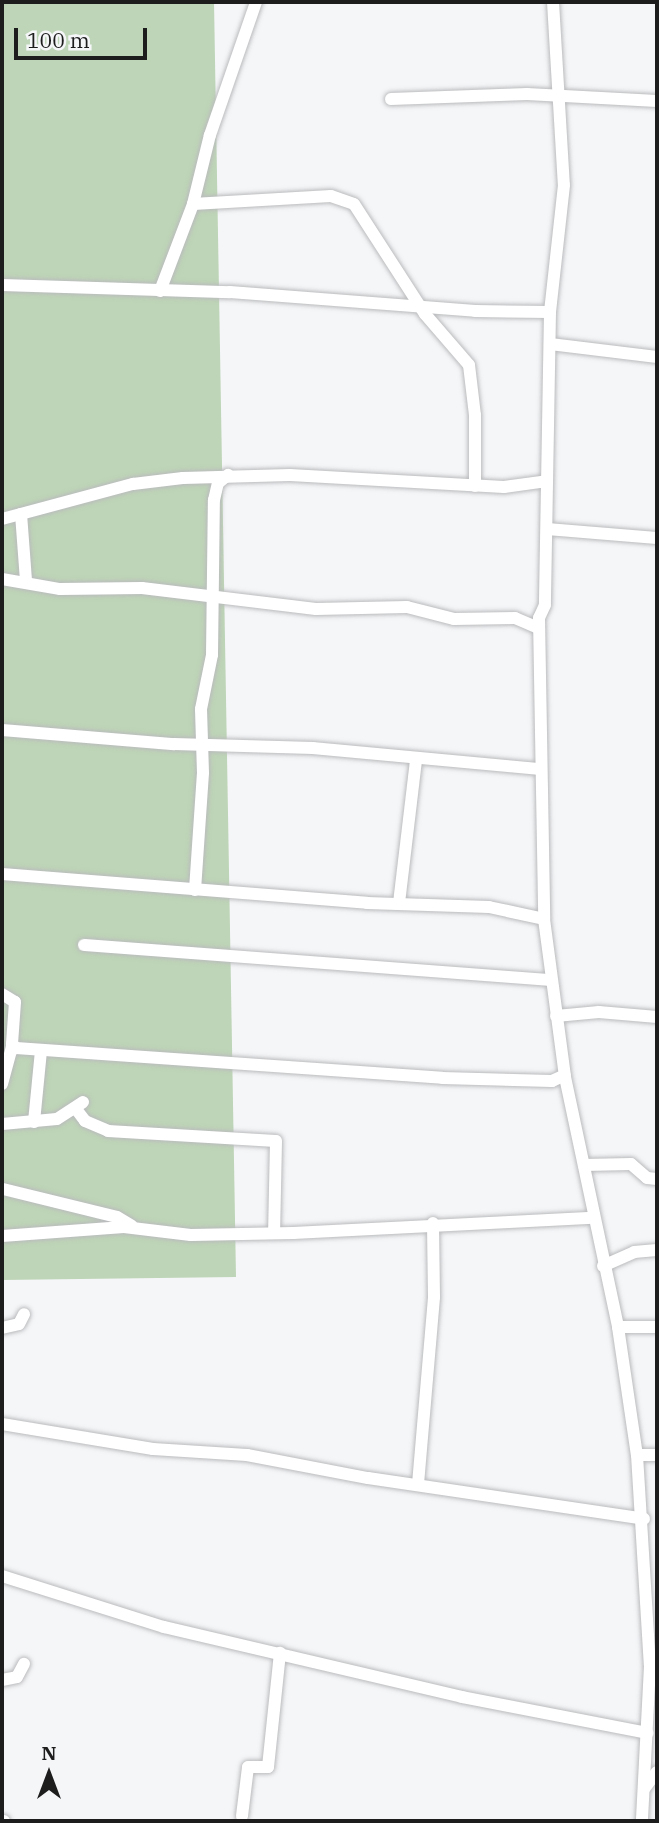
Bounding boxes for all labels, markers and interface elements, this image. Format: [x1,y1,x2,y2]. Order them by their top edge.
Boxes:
scale bar [18,14,150,58]
text: 100 m [27,26,90,54]
north arrow [14,1739,84,1809]
text: N [41,1741,57,1765]

